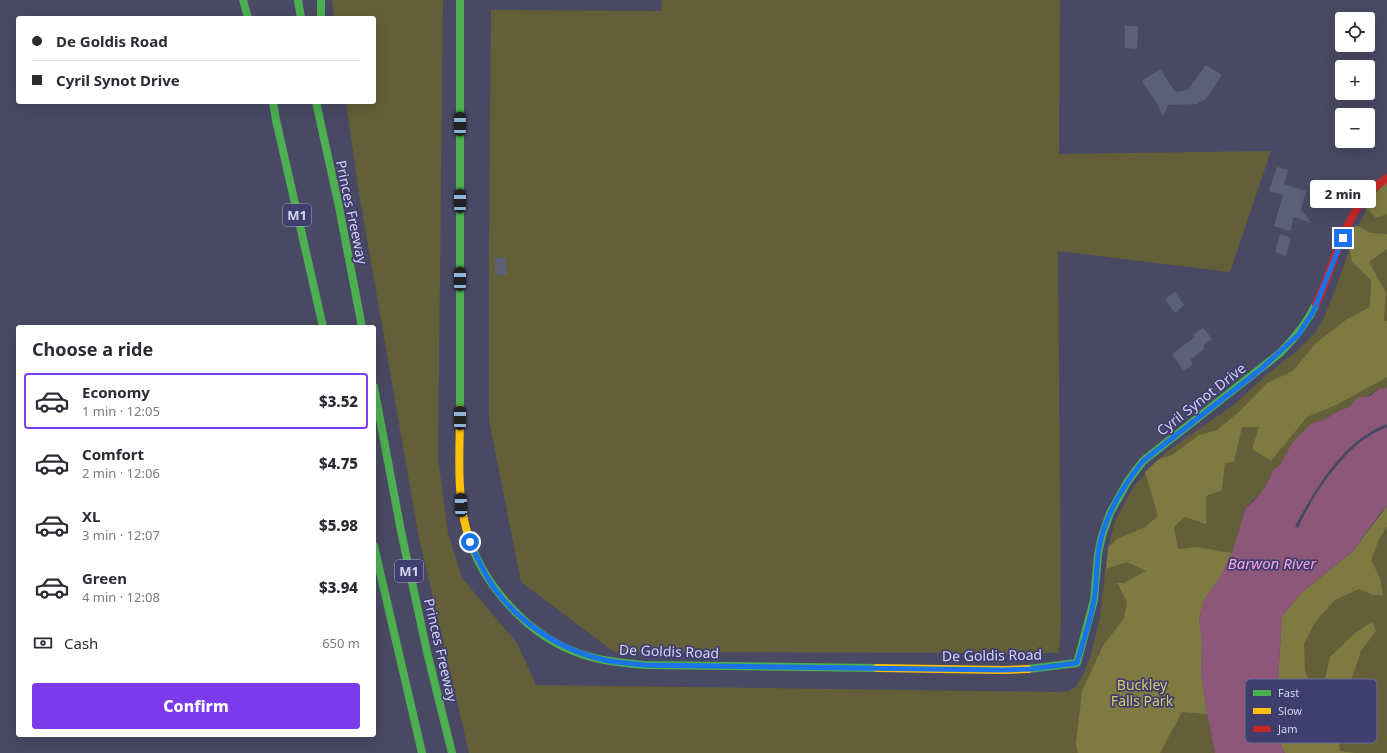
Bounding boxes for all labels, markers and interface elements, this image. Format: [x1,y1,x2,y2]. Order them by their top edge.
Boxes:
map controls [1335,12,1375,148]
button: locate [1335,12,1375,52]
text: De Goldis Road [56,31,168,51]
button: + [1335,60,1375,100]
text: Cyril Synot Drive [56,70,180,90]
button: − [1335,108,1375,148]
car [454,112,466,136]
street label: Princes Freeway [332,158,372,267]
callout: 2 min [1310,180,1376,208]
text: 2 min [1325,185,1361,203]
car [454,189,466,213]
road number: M1 [283,204,311,226]
route end [1334,229,1352,247]
car [454,267,466,291]
text: Choose a ride [32,337,153,361]
street label: Cyril Synot Drive [1153,358,1249,440]
text: Economy [82,382,150,402]
icon: car [34,383,70,419]
text: $3.52 [319,391,358,411]
text: 1 min · 12:05 [82,402,160,420]
car [454,406,466,430]
text: Comfort [82,444,144,464]
icon: car [34,445,70,481]
text: $4.75 [319,453,358,473]
text: 2 min · 12:06 [82,464,160,482]
car [455,493,467,517]
text: XL [82,506,100,526]
icon: car [34,507,70,543]
text: $5.98 [319,515,358,535]
text: 3 min · 12:07 [82,526,160,544]
route start [461,533,479,551]
water label: Barwon River [1228,553,1317,573]
road number: M1 [395,560,423,582]
text: Green [82,568,127,588]
icon: car [34,569,70,605]
text: $3.94 [319,577,358,597]
text: 4 min · 12:08 [82,588,160,606]
street label: Princes Freeway [420,596,462,704]
icon: cash [32,632,54,654]
text: Cash [64,633,98,653]
text: 650 m [322,634,360,652]
street label: De Goldis Road [619,640,719,662]
street label: De Goldis Road [942,645,1042,665]
park label: Buckley Falls Park [1111,675,1174,710]
legend [1245,679,1377,743]
button: Confirm [32,683,360,729]
text: Fast [1278,685,1299,700]
text: Slow [1278,703,1302,718]
text: Jam [1277,721,1297,736]

